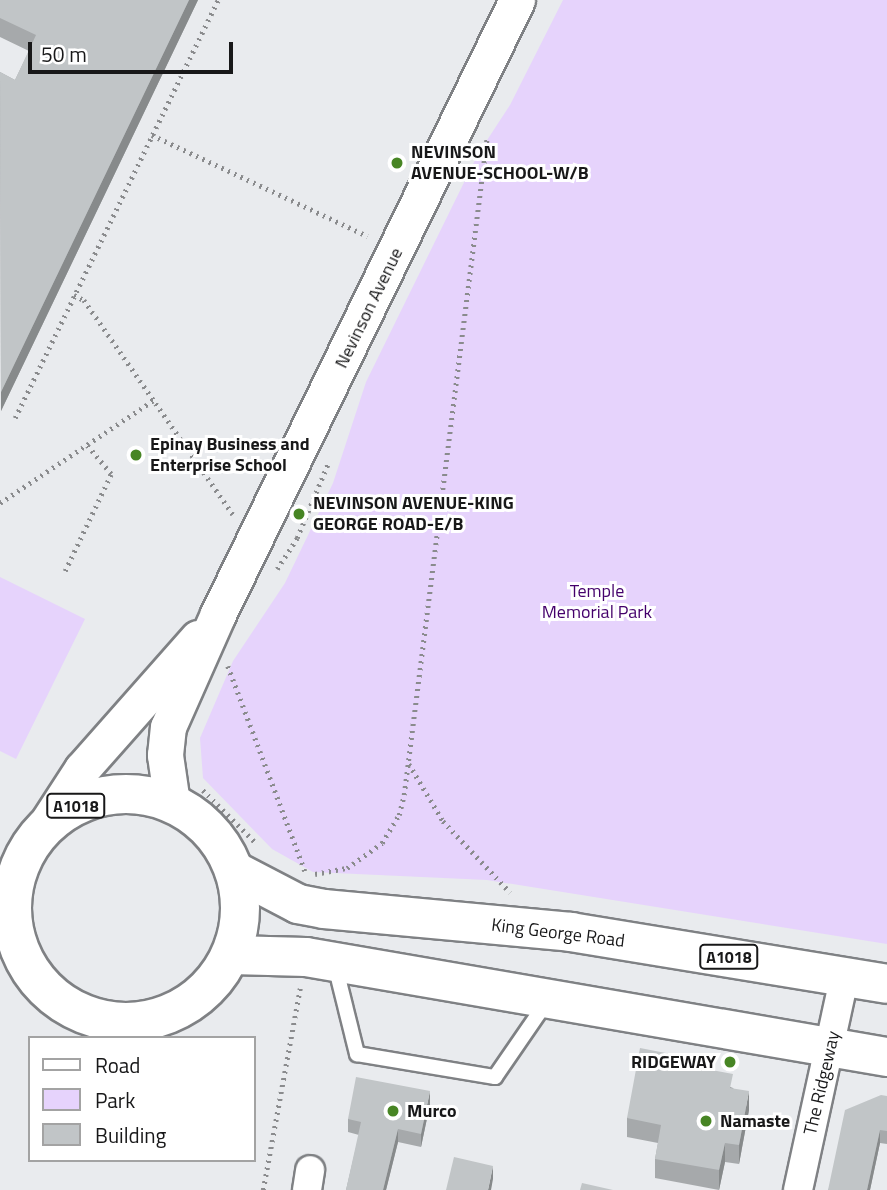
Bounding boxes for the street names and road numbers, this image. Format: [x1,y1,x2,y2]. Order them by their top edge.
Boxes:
street label: Nevinson Avenue [331,244,407,372]
road number: A1018 [46,793,106,818]
street label: King George Road [490,914,626,952]
road number: A1018 [699,945,759,970]
street label: The Ridgeway [800,1029,844,1137]

